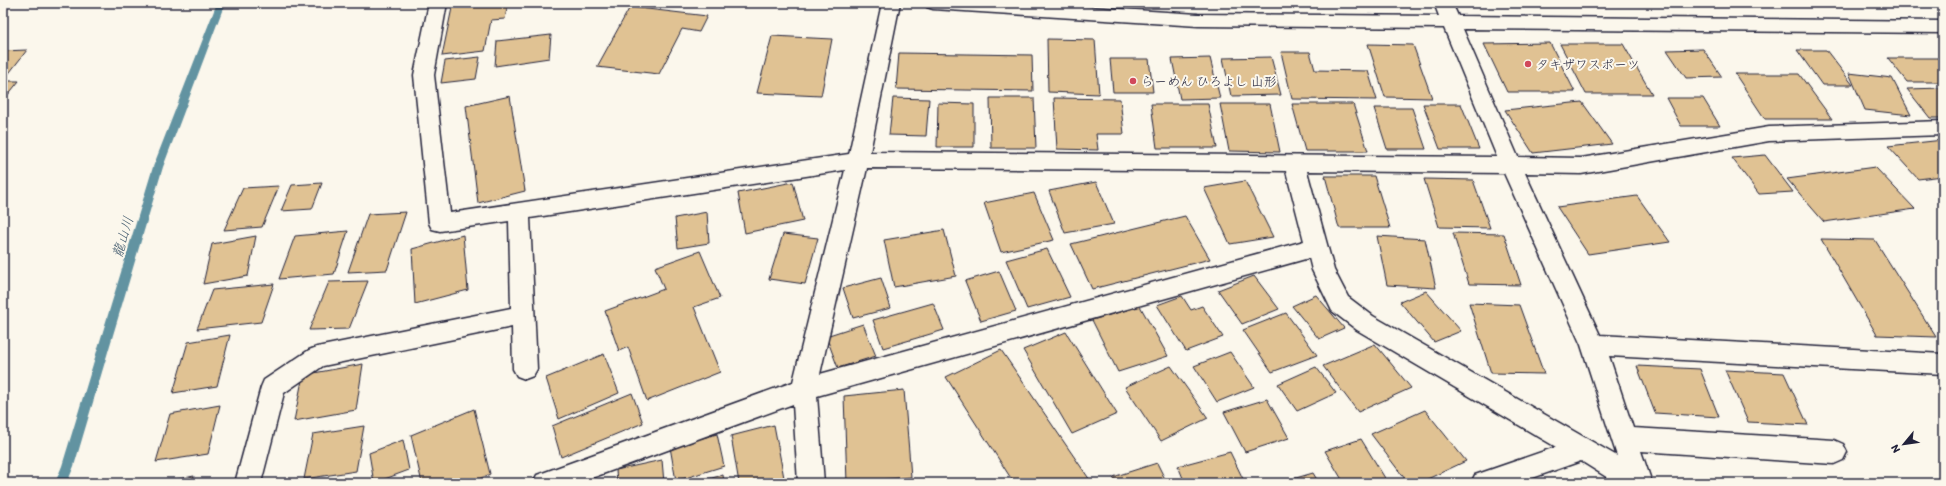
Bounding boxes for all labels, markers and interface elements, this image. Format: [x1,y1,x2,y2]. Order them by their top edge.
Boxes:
place label: タキザワスポーツ [1536,57,1640,72]
marker: タキザワスポーツ [1523,59,1533,69]
place label: らーめん ひろよし 山形 [1141,74,1277,89]
marker: らーめん ひろよし 山形 [1128,76,1138,86]
water label: 龍山川 [109,214,137,260]
north arrow [1884,424,1924,464]
text: N [1888,442,1903,455]

